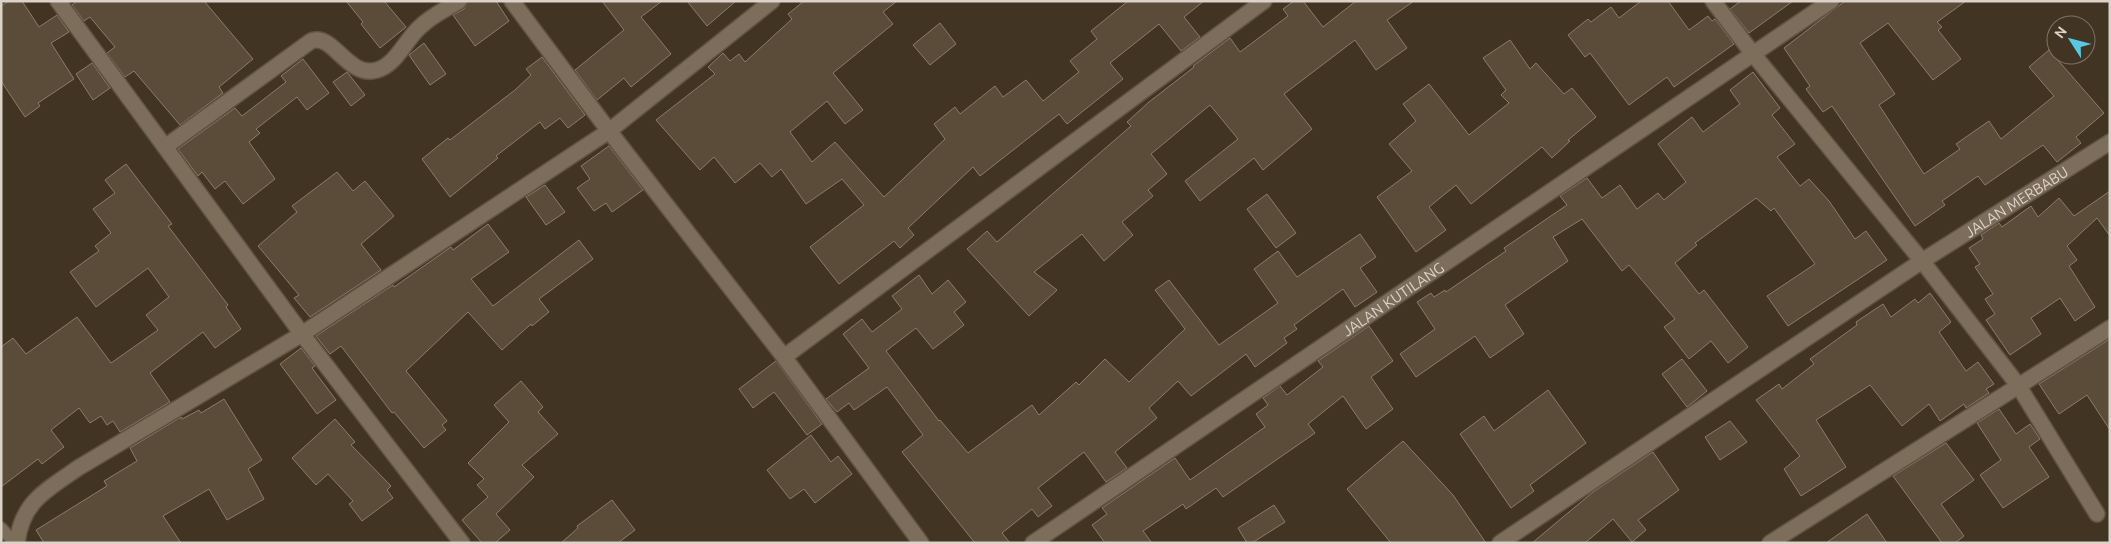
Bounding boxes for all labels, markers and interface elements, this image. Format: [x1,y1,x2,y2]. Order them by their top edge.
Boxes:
north arrow [2046,15,2096,65]
text: N [2051,23,2070,41]
street label: JALAN MERBABU [1961,162,2071,240]
street label: JALAN KUTILANG [1339,258,1447,339]

